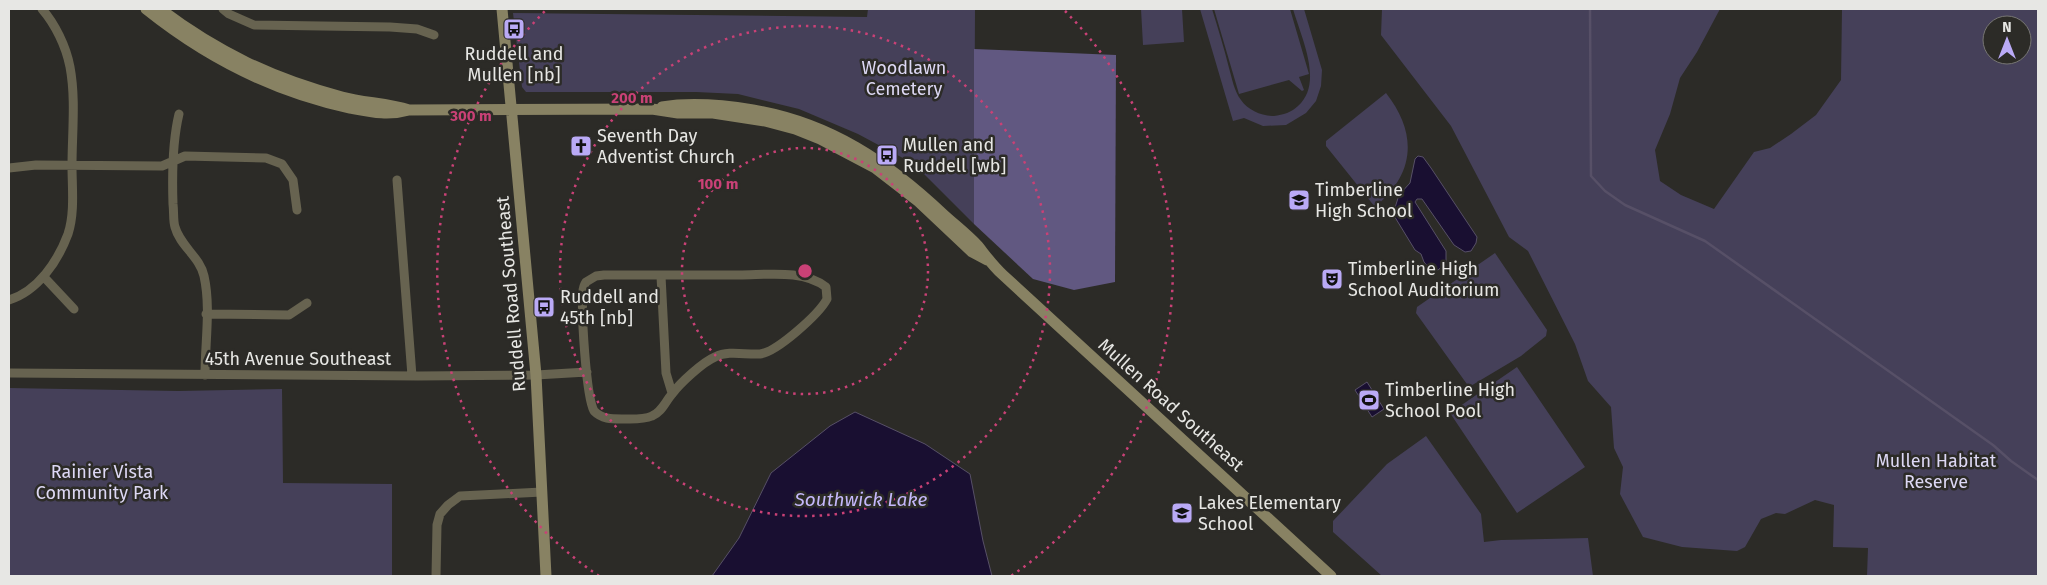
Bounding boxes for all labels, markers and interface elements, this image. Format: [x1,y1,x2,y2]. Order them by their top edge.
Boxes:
north arrow [1982,15,2032,65]
bus stop icon: Ruddell and Mullen [nb] [502,17,526,41]
text: N [2002,19,2012,36]
place label: Ruddell and Mullen [nb] [464,43,564,86]
park label: Woodlawn Cemetery [862,57,946,100]
text: 200 m [611,89,653,107]
text: 300 m [449,107,492,125]
place label: Seventh Day Adventist Church [597,125,735,168]
church icon: Seventh Day Adventist Church [569,134,593,158]
place label: Mullen and Ruddell [wb] [903,134,1006,177]
bus stop icon: Mullen and Ruddell [wb] [875,143,899,167]
text: 100 m [698,175,738,193]
place label: Timberline High School [1315,179,1412,222]
school or university icon: Timberline High School [1287,188,1311,212]
street label: Ruddell Road Southeast [491,195,531,393]
place label: Timberline High School Auditorium [1348,258,1499,301]
centre of rings [796,262,814,280]
theatre icon: Timberline High School Auditorium [1320,267,1344,291]
place label: Ruddell and 45th [nb] [560,286,659,329]
bus stop icon: Ruddell and 45th [nb] [532,295,556,319]
street label: Mullen Road Southeast [1094,334,1249,477]
street label: 45th Avenue Southeast [205,348,392,370]
place label: Timberline High School Pool [1385,379,1515,422]
sports icon: Timberline High School Pool [1357,388,1381,412]
park label: Mullen Habitat Reserve [1876,450,1997,493]
park label: Rainier Vista Community Park [36,461,169,504]
water label: Southwick Lake [794,488,928,511]
place label: Lakes Elementary School [1198,492,1341,535]
school or university icon: Lakes Elementary School [1170,501,1194,525]

